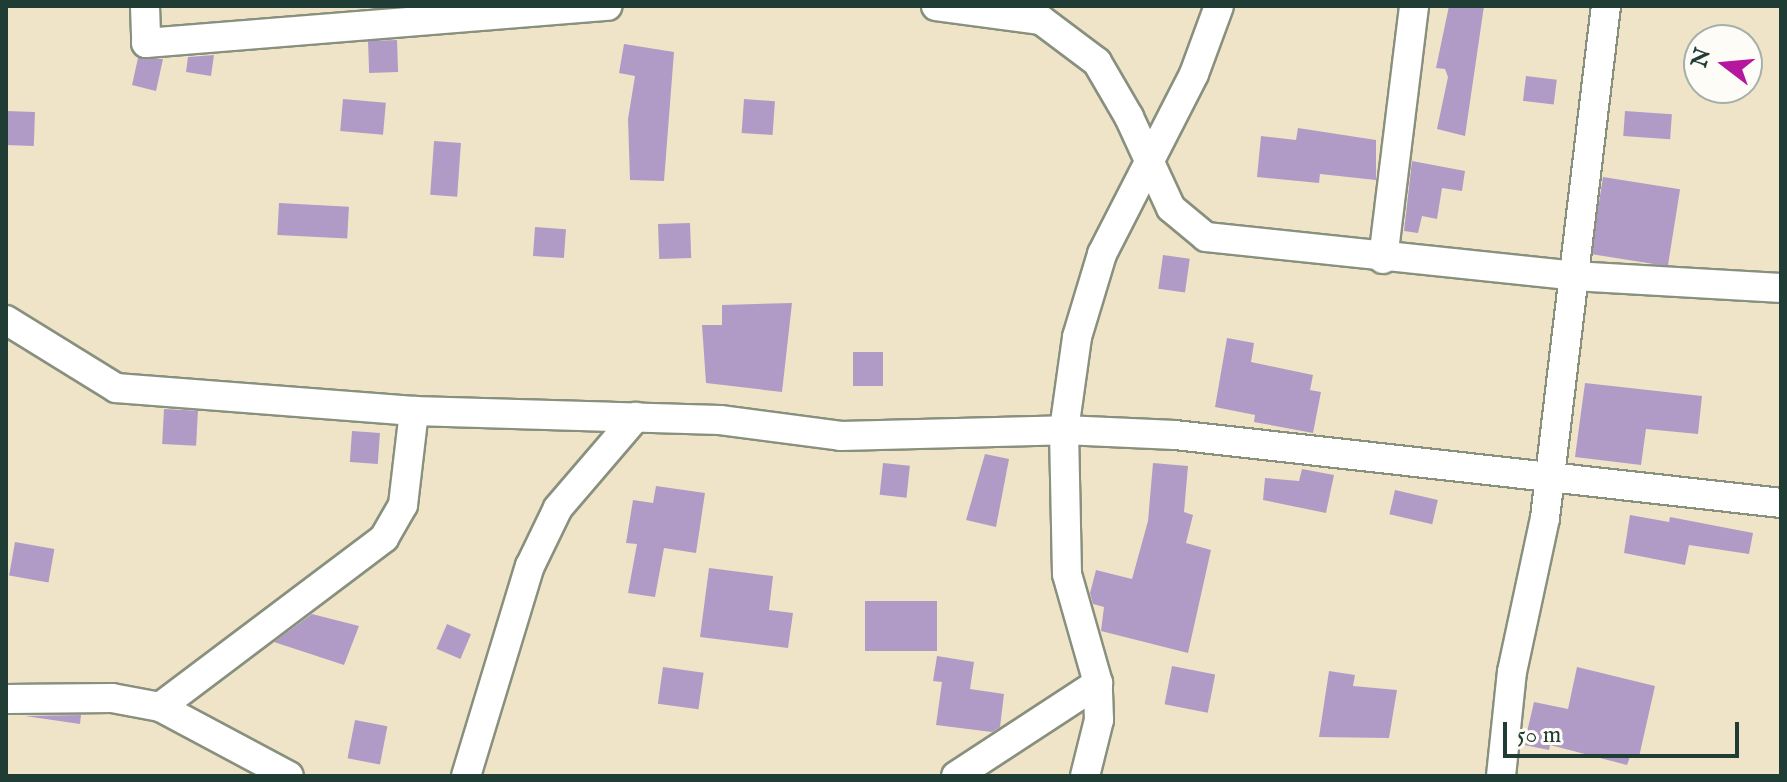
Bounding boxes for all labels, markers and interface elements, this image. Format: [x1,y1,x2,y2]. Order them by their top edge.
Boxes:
north arrow [1683,24,1763,104]
text: N [1686,45,1718,71]
scale bar [1507,706,1743,756]
text: 50 m [1517,720,1561,751]

